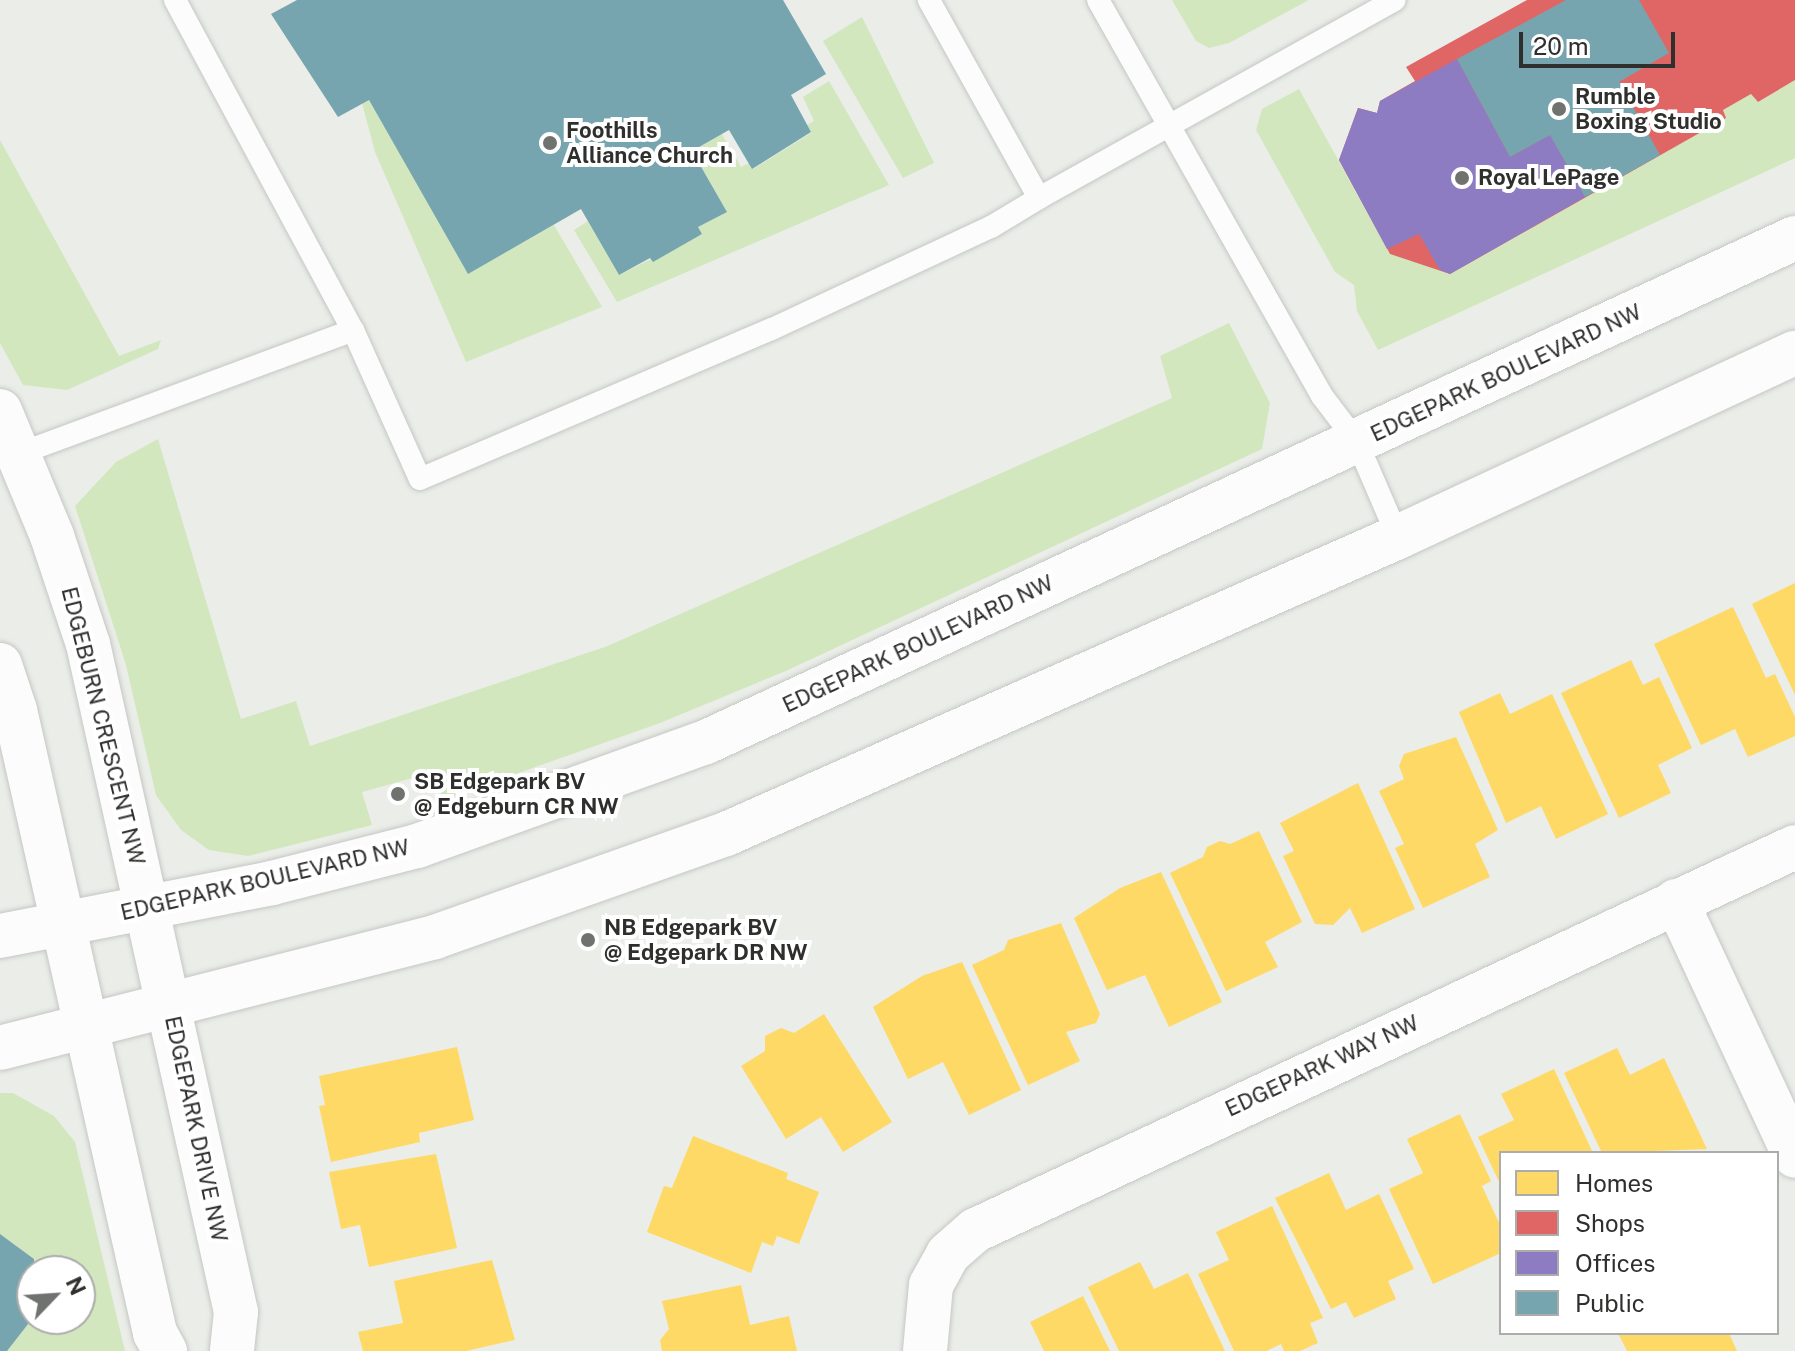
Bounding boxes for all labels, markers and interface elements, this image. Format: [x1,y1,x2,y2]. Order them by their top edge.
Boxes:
scale bar [1523,16,1679,66]
text: 20 m [1533,32,1589,60]
place label: Rumble Boxing Studio [1575,83,1722,134]
marker: Rumble Boxing Studio [1550,100,1568,118]
place label: Foothills Alliance Church [566,117,733,168]
marker: Foothills Alliance Church [541,134,559,152]
place label: Royal LePage [1478,165,1620,191]
marker: Royal LePage [1453,169,1471,187]
street label: EDGEPARK BOULEVARD NW [1366,299,1646,447]
street label: EDGEPARK BOULEVARD NW [778,570,1058,718]
street label: EDGEBURN CRESCENT NW [56,584,150,868]
place label: SB Edgepark BV @ Edgeburn CR NW [414,768,619,820]
marker: SB Edgepark BV @ Edgeburn CR NW [389,785,407,803]
street label: EDGEPARK BOULEVARD NW [118,834,412,926]
place label: NB Edgepark BV @ Edgepark DR NW [604,914,808,966]
marker: NB Edgepark BV @ Edgepark DR NW [579,931,597,949]
street label: EDGEPARK WAY NW [1221,1009,1423,1123]
street label: EDGEPARK DRIVE NW [159,1014,233,1244]
legend [1499,1151,1779,1335]
text: Homes [1575,1169,1653,1197]
text: Shops [1575,1209,1645,1237]
text: Offices [1575,1249,1655,1277]
north arrow [16,1255,96,1335]
text: N [61,1272,91,1299]
text: Public [1575,1289,1645,1317]

